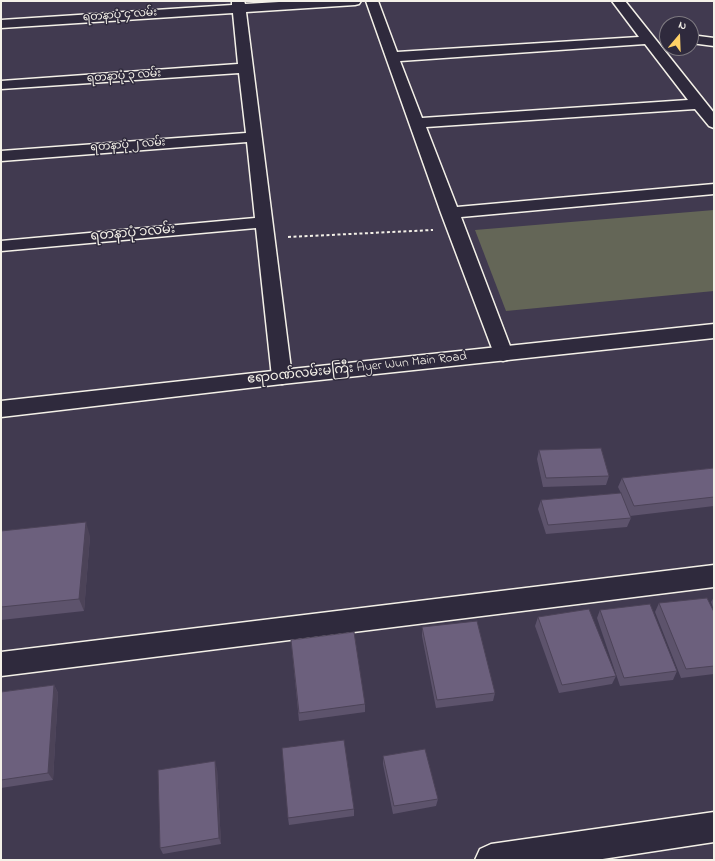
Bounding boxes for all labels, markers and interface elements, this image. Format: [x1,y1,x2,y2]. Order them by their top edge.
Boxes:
street label: ရတနာပုံ ၄ လမ်း [82,7,158,25]
north arrow [659,16,699,56]
text: N [676,17,689,34]
street label: ရတနာပုံ ၃ လမ်း [86,68,162,86]
street label: ရတနာပုံ ၂ လမ်း [90,137,166,155]
street label: ရတနာပုံ ၁လမ်း [90,223,176,245]
street label: ဧရာဝဏ်လမ်းမကြီး Ayer Wun Main Road [246,350,468,388]

